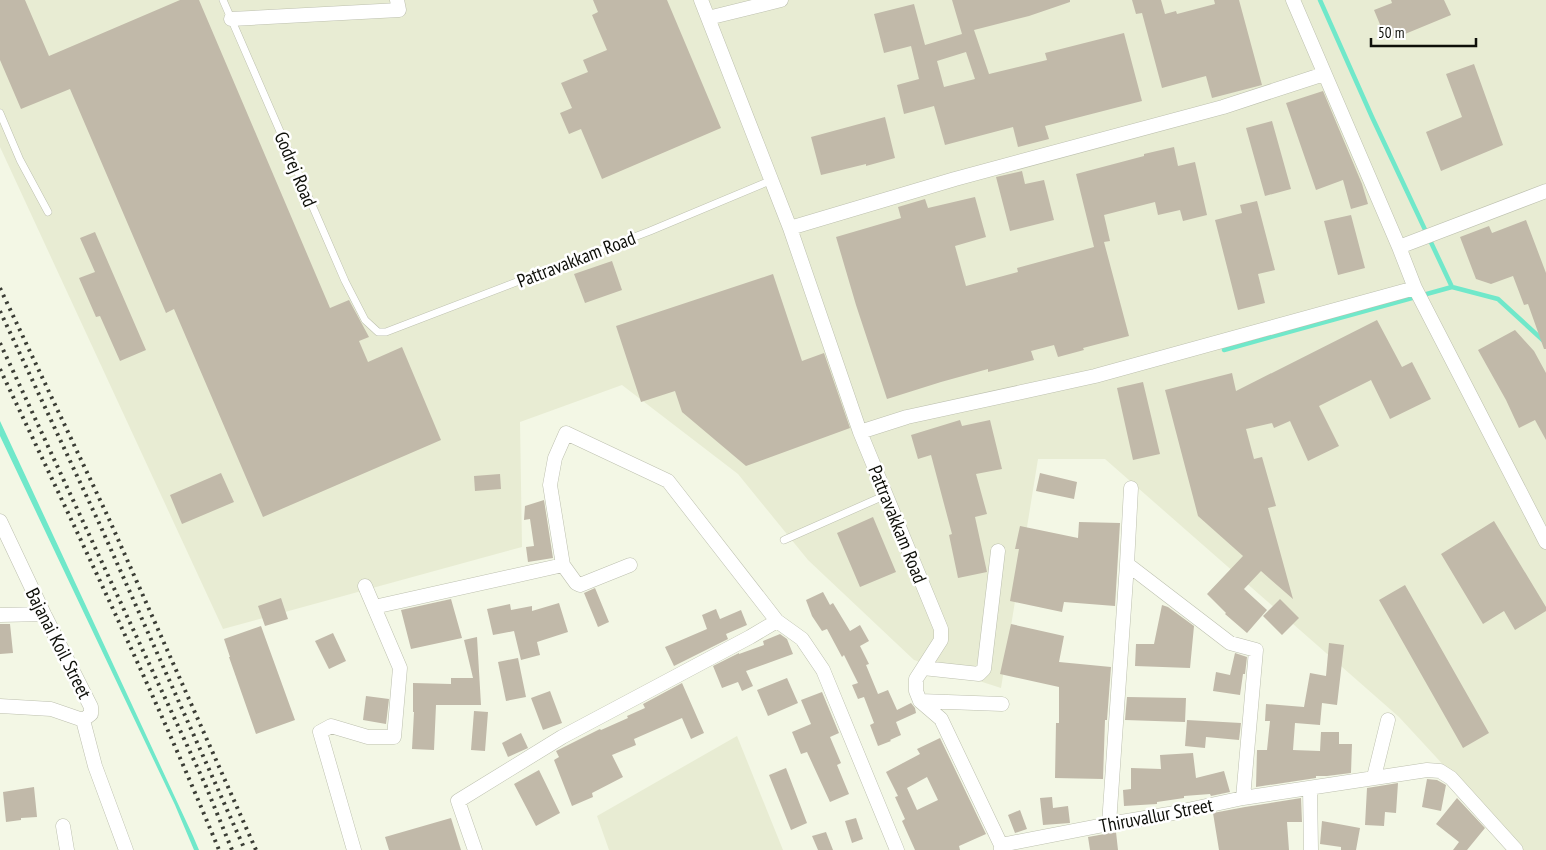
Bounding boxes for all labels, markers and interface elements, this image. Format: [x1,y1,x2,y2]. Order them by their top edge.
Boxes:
scale bar [1371,15,1476,47]
text: 50 m [1378,23,1404,42]
street label: Godrej Road [269,128,323,210]
street label: Pattravakkam Road [513,225,639,293]
street label: Pattravakkam Road [863,462,933,586]
street label: Bajanai Koil Street [21,584,98,703]
street label: Thiruvallur Street [1097,792,1216,838]

